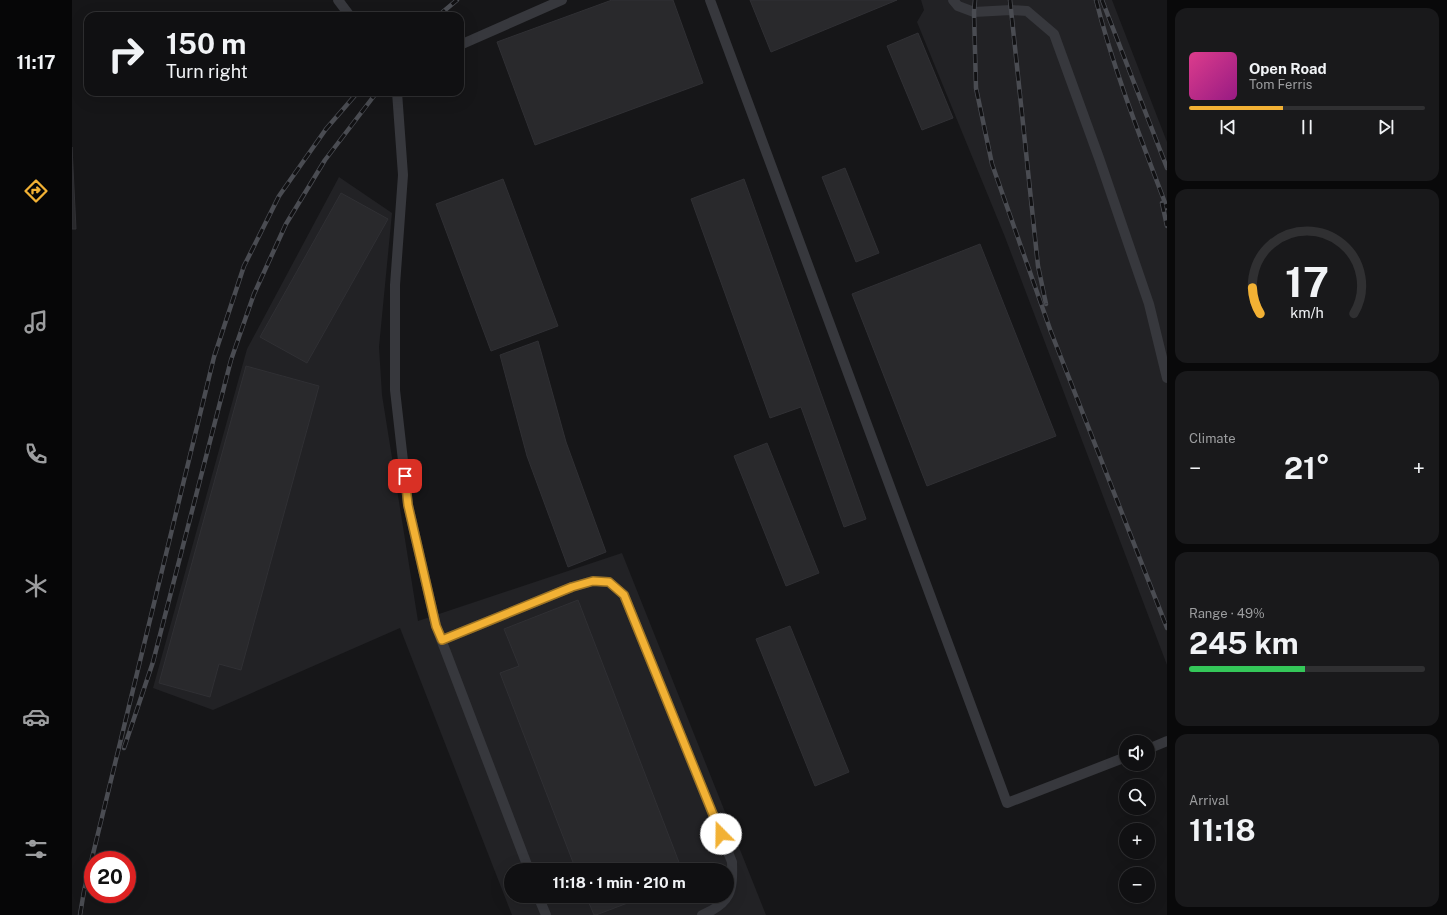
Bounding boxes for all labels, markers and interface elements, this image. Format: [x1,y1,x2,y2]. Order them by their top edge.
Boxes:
text: 150 m [166,27,246,60]
icon: right [100,28,152,80]
text: 11:17 [16,52,56,73]
text: Open Road [1249,60,1327,77]
text: Turn right [166,61,248,82]
text: Tom Ferris [1249,77,1312,92]
icon: previous [1217,116,1239,138]
icon: pause [1296,116,1318,138]
icon: next [1375,116,1397,138]
icon: directions [22,177,50,205]
text: 17 [1285,257,1329,306]
text: km/h [1290,304,1324,321]
icon: music [22,308,50,336]
text: Climate [1189,431,1236,446]
icon: phone [22,440,50,468]
text: 21° [1284,450,1330,486]
text: − [1189,455,1201,481]
text: + [1413,455,1425,481]
pin [388,459,422,493]
icon: arrive [394,465,416,487]
icon: climate [22,572,50,600]
text: Range · 49% [1189,606,1265,621]
text: 245 km [1189,625,1299,661]
icon: car [22,703,50,731]
map controls [1119,735,1155,903]
button: sound [1119,735,1155,771]
button: search [1119,779,1155,815]
text: Arrival [1189,793,1229,808]
text: 11:18 [1189,812,1256,848]
position arrow [700,813,742,855]
button: + [1119,823,1155,859]
icon: filters [22,835,50,863]
speed limit sign: 20 [84,851,136,903]
button: − [1119,867,1155,903]
text: 11:18 · 1 min · 210 m [552,874,686,891]

